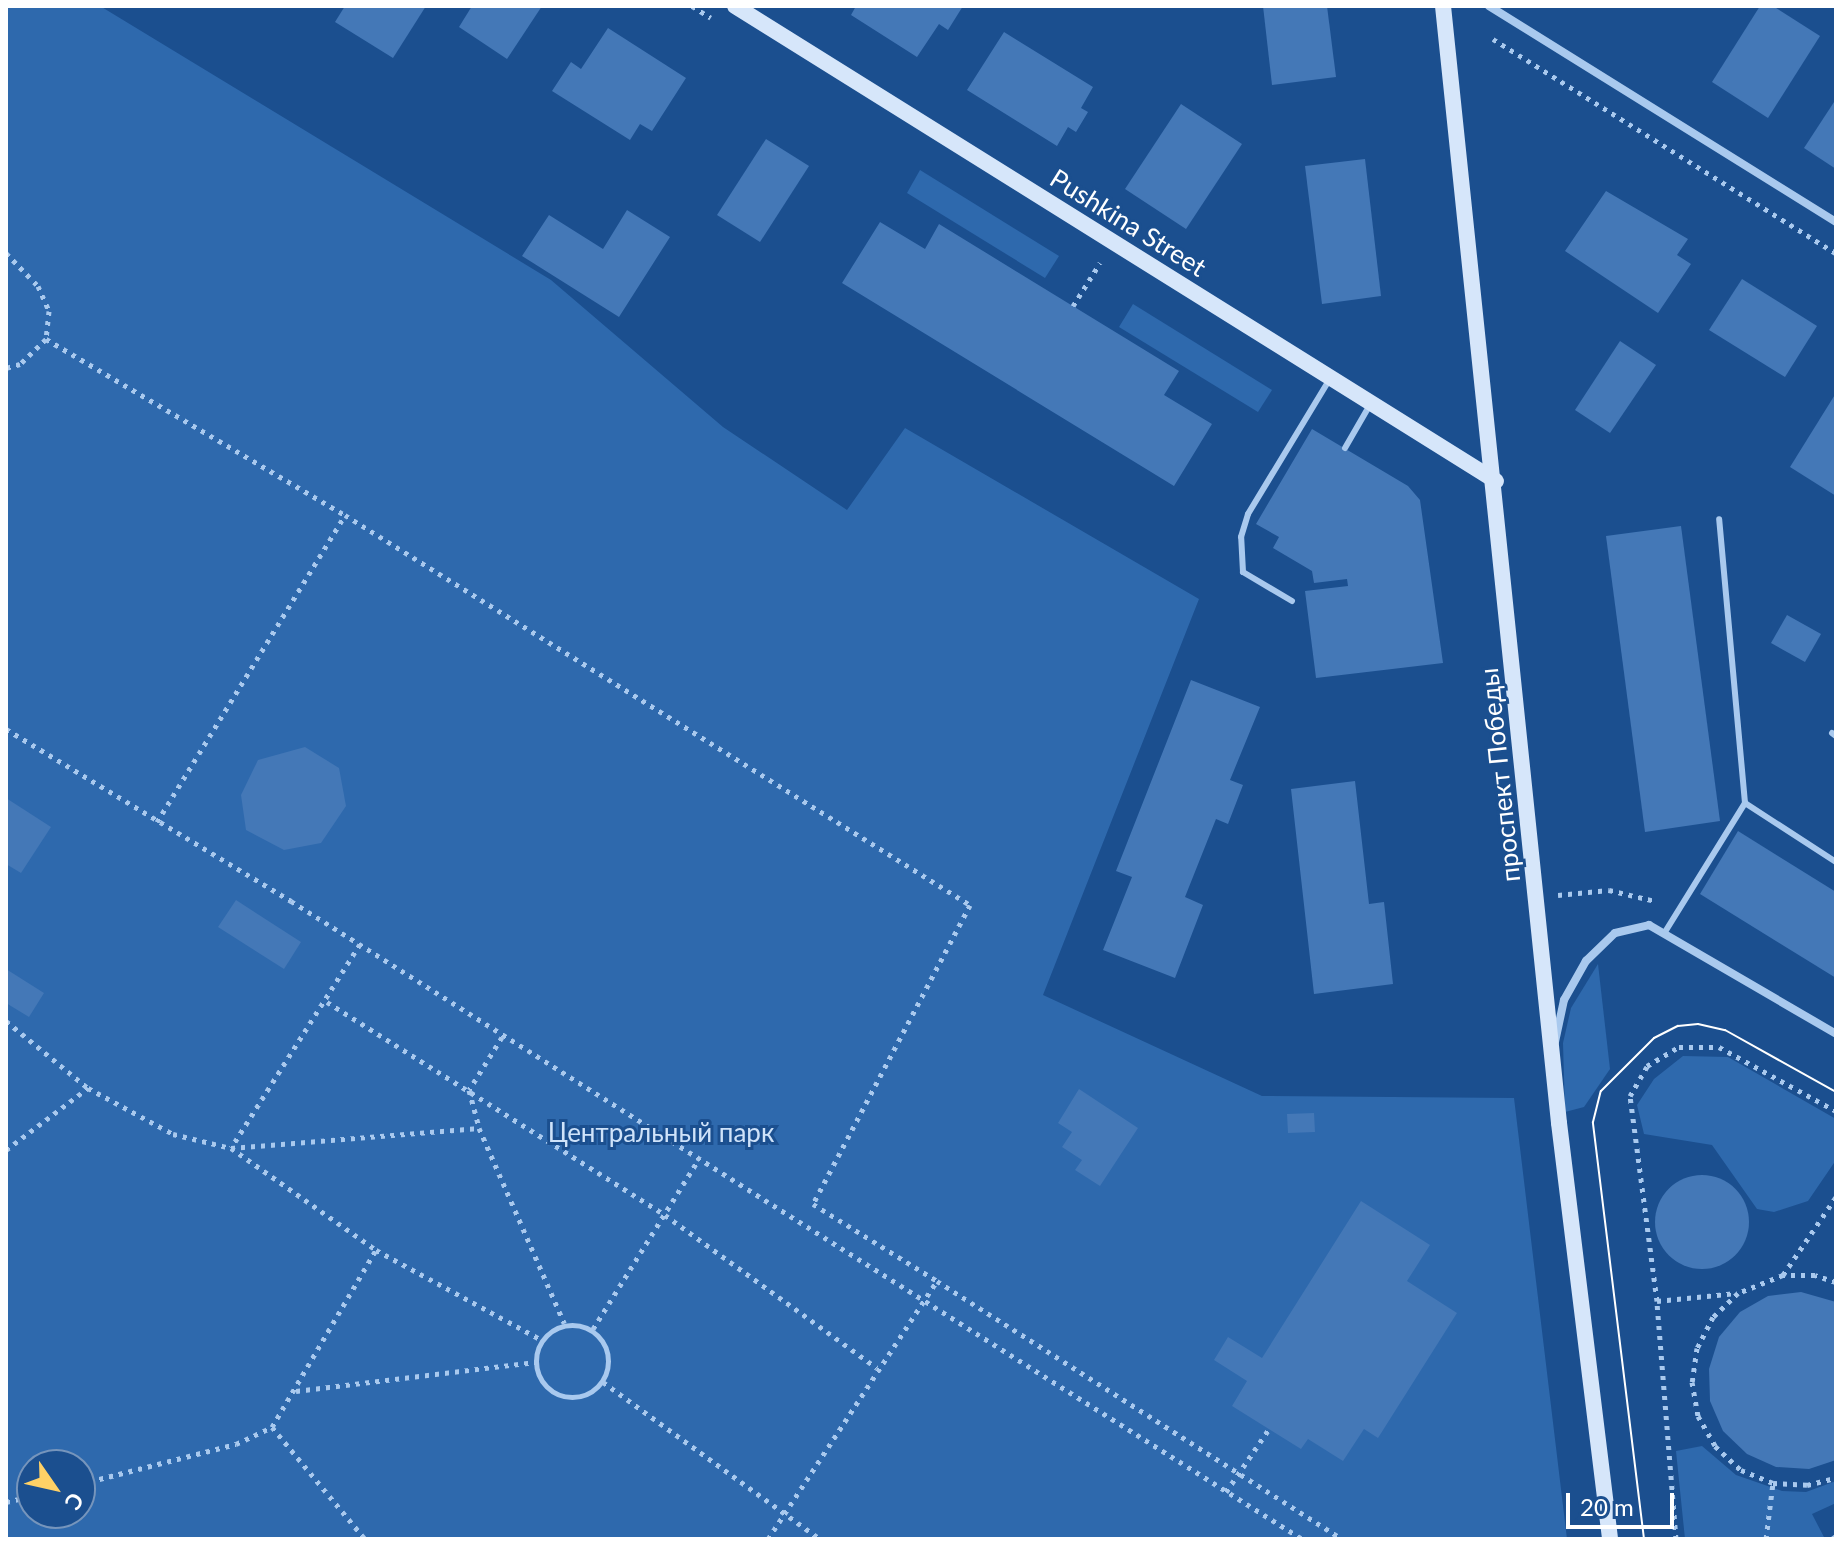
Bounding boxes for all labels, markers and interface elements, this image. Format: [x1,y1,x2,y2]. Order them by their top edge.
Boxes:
street label: Pushkina Street [1044,163,1212,283]
street label: проспект Победы [1473,666,1527,884]
park label: Центральный парк [548,1117,774,1149]
north arrow [16,1449,96,1529]
scale bar [1570,1477,1678,1527]
text: С [59,1488,90,1515]
text: 20 m [1580,1492,1634,1521]

